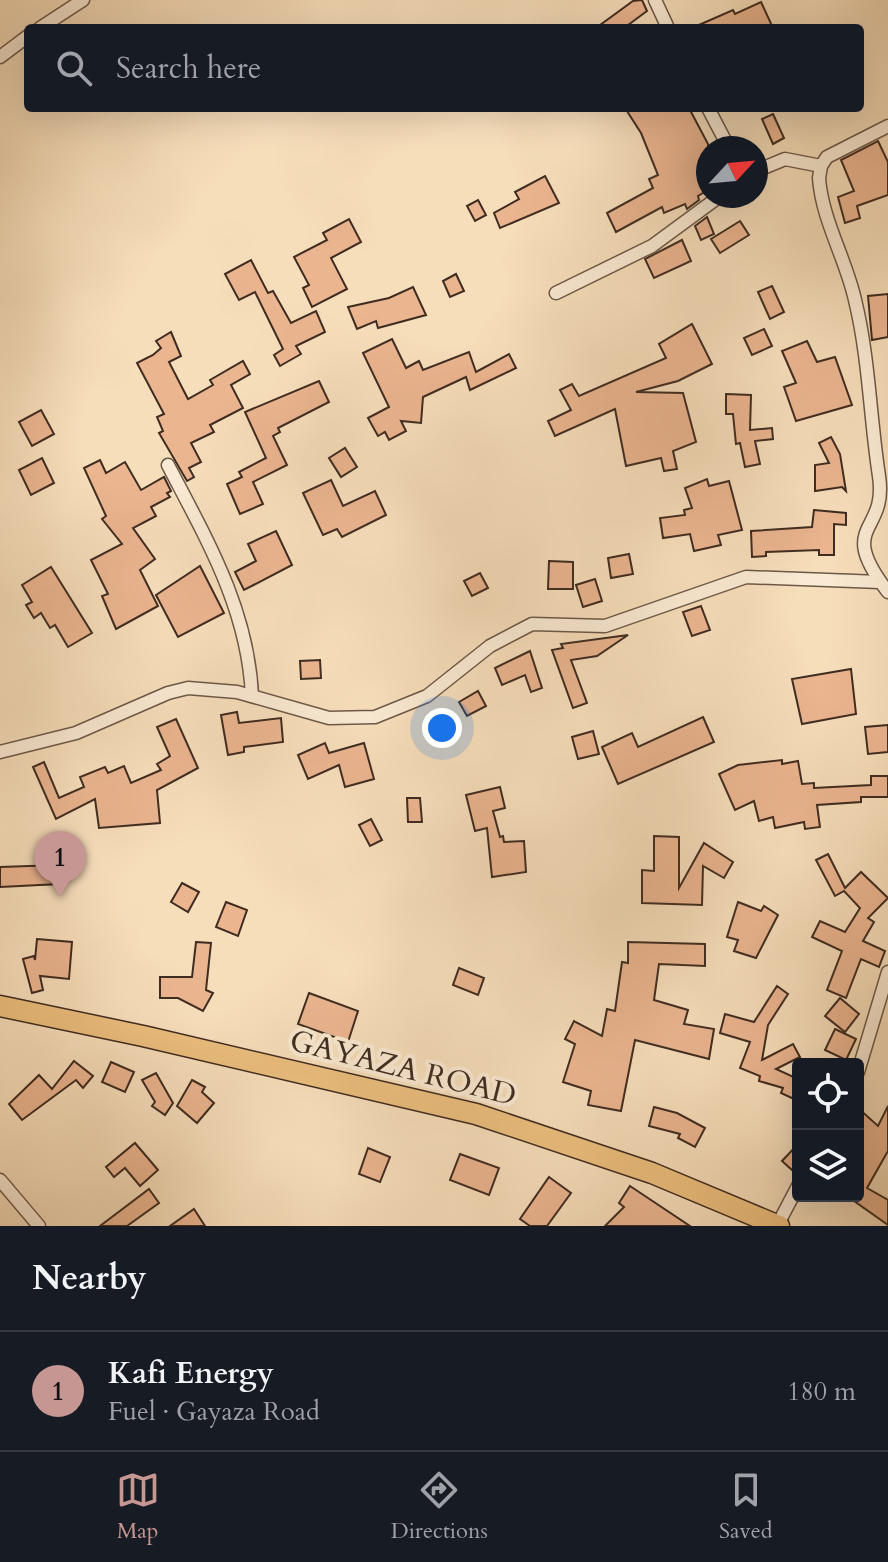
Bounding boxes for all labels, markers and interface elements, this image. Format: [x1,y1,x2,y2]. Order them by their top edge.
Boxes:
search box [24,24,864,112]
icon: search [52,46,96,90]
text: Search here [116,48,261,89]
north arrow [696,136,768,208]
your location [422,708,462,748]
pin: 1 [34,831,86,897]
street label: GAYAZA ROAD [285,1020,521,1116]
map controls [792,1058,864,1202]
button: locate [792,1058,864,1130]
button: layers [792,1130,864,1202]
text: Nearby [32,1255,147,1301]
text: Kafi Energy [108,1353,274,1394]
text: 1 [51,1374,65,1409]
text: 180 m [787,1374,856,1409]
text: Fuel · Gayaza Road [108,1394,320,1429]
tab: Map [116,1468,160,1546]
tab: Directions [391,1468,488,1546]
tab: Saved [719,1468,772,1546]

